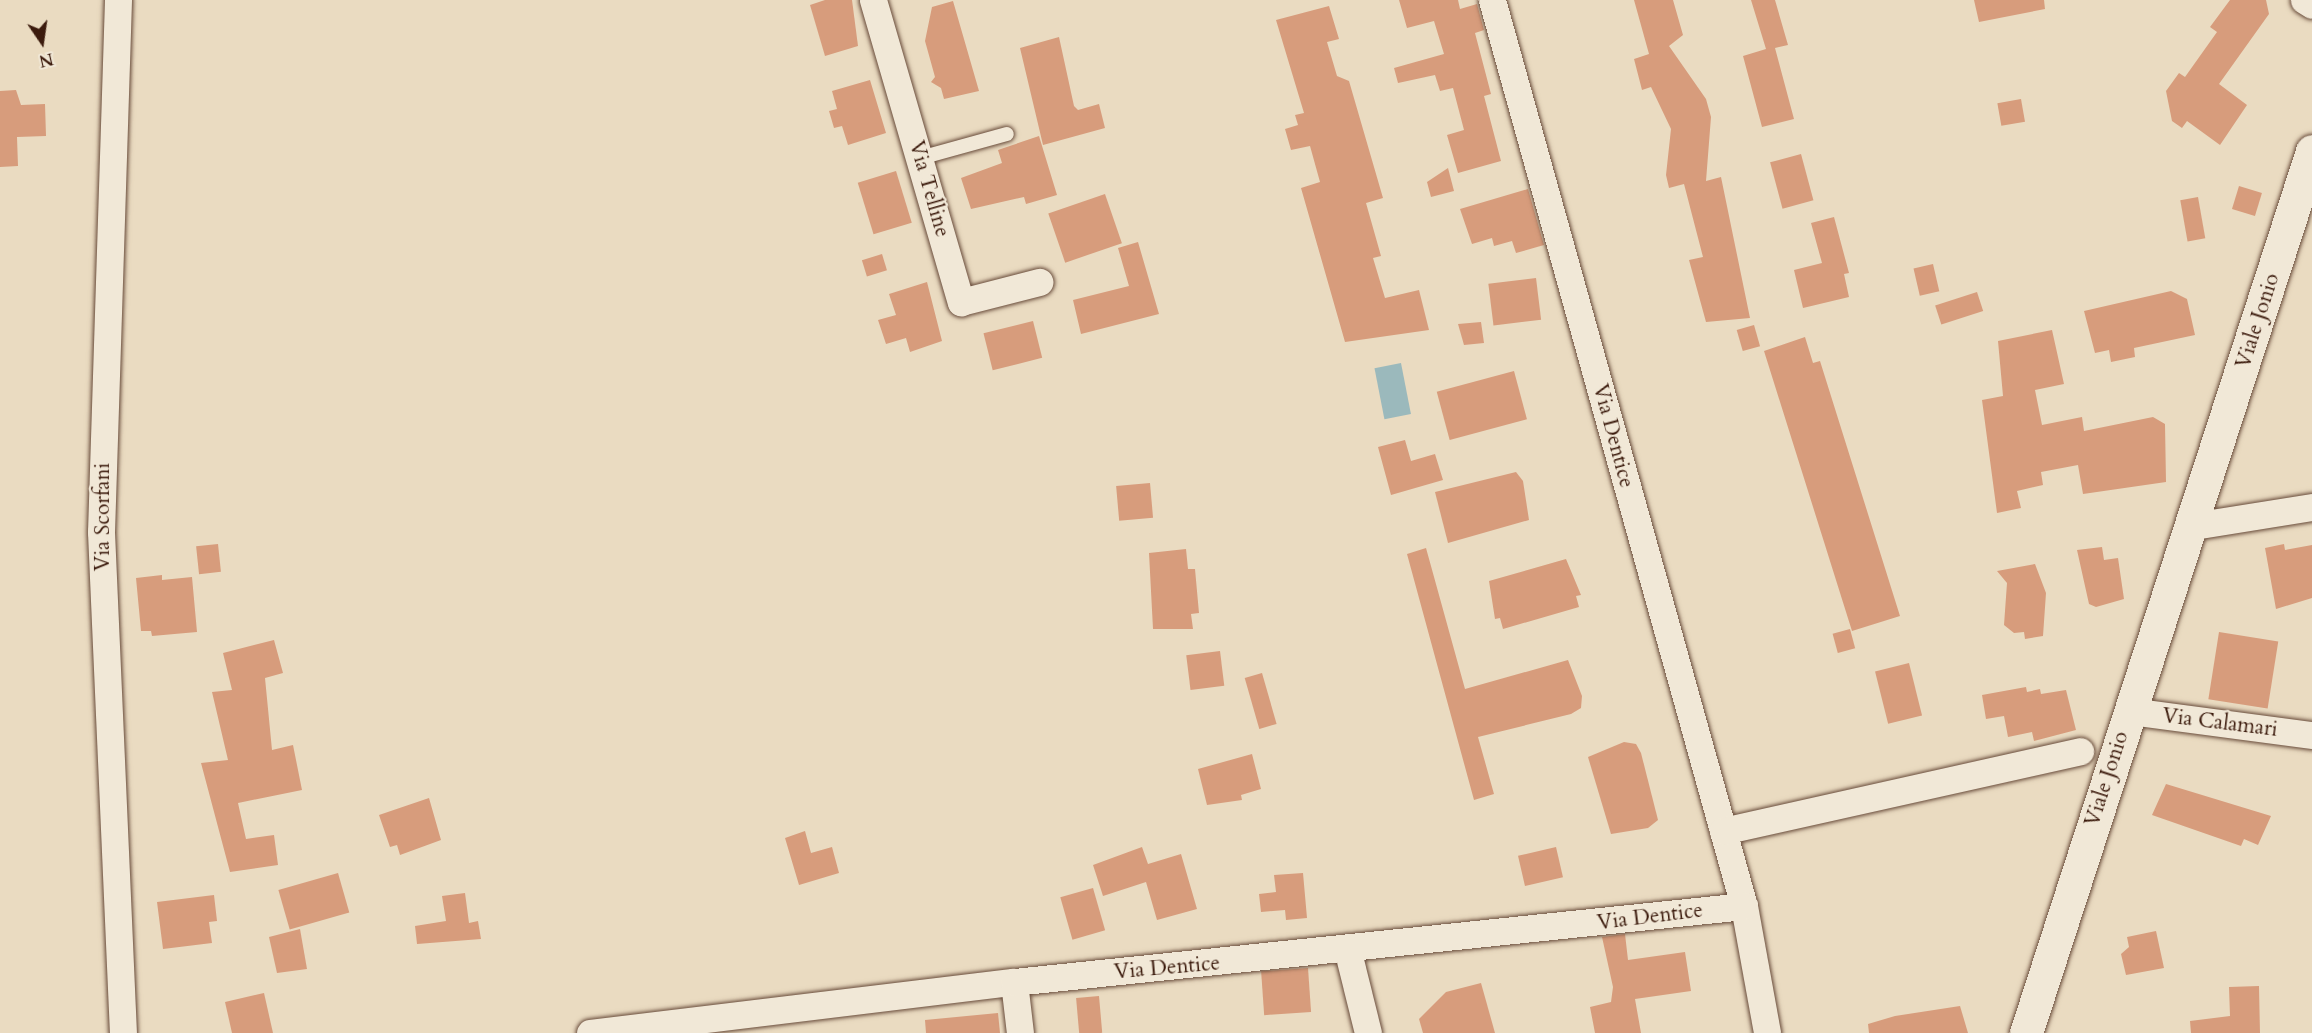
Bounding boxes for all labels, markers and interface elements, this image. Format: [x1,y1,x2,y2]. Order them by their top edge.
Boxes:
north arrow [12,12,72,72]
text: N [37,47,55,72]
street label: Via Telline [903,138,955,240]
street label: Viale Jonio [2231,270,2285,372]
street label: Via Dentice [1587,381,1639,491]
street label: Via Scorfani [90,463,116,571]
street label: Via Calamari [2161,703,2279,743]
street label: Viale Jonio [2080,728,2134,830]
street label: Via Dentice [1596,898,1704,936]
street label: Via Dentice [1113,951,1221,985]

